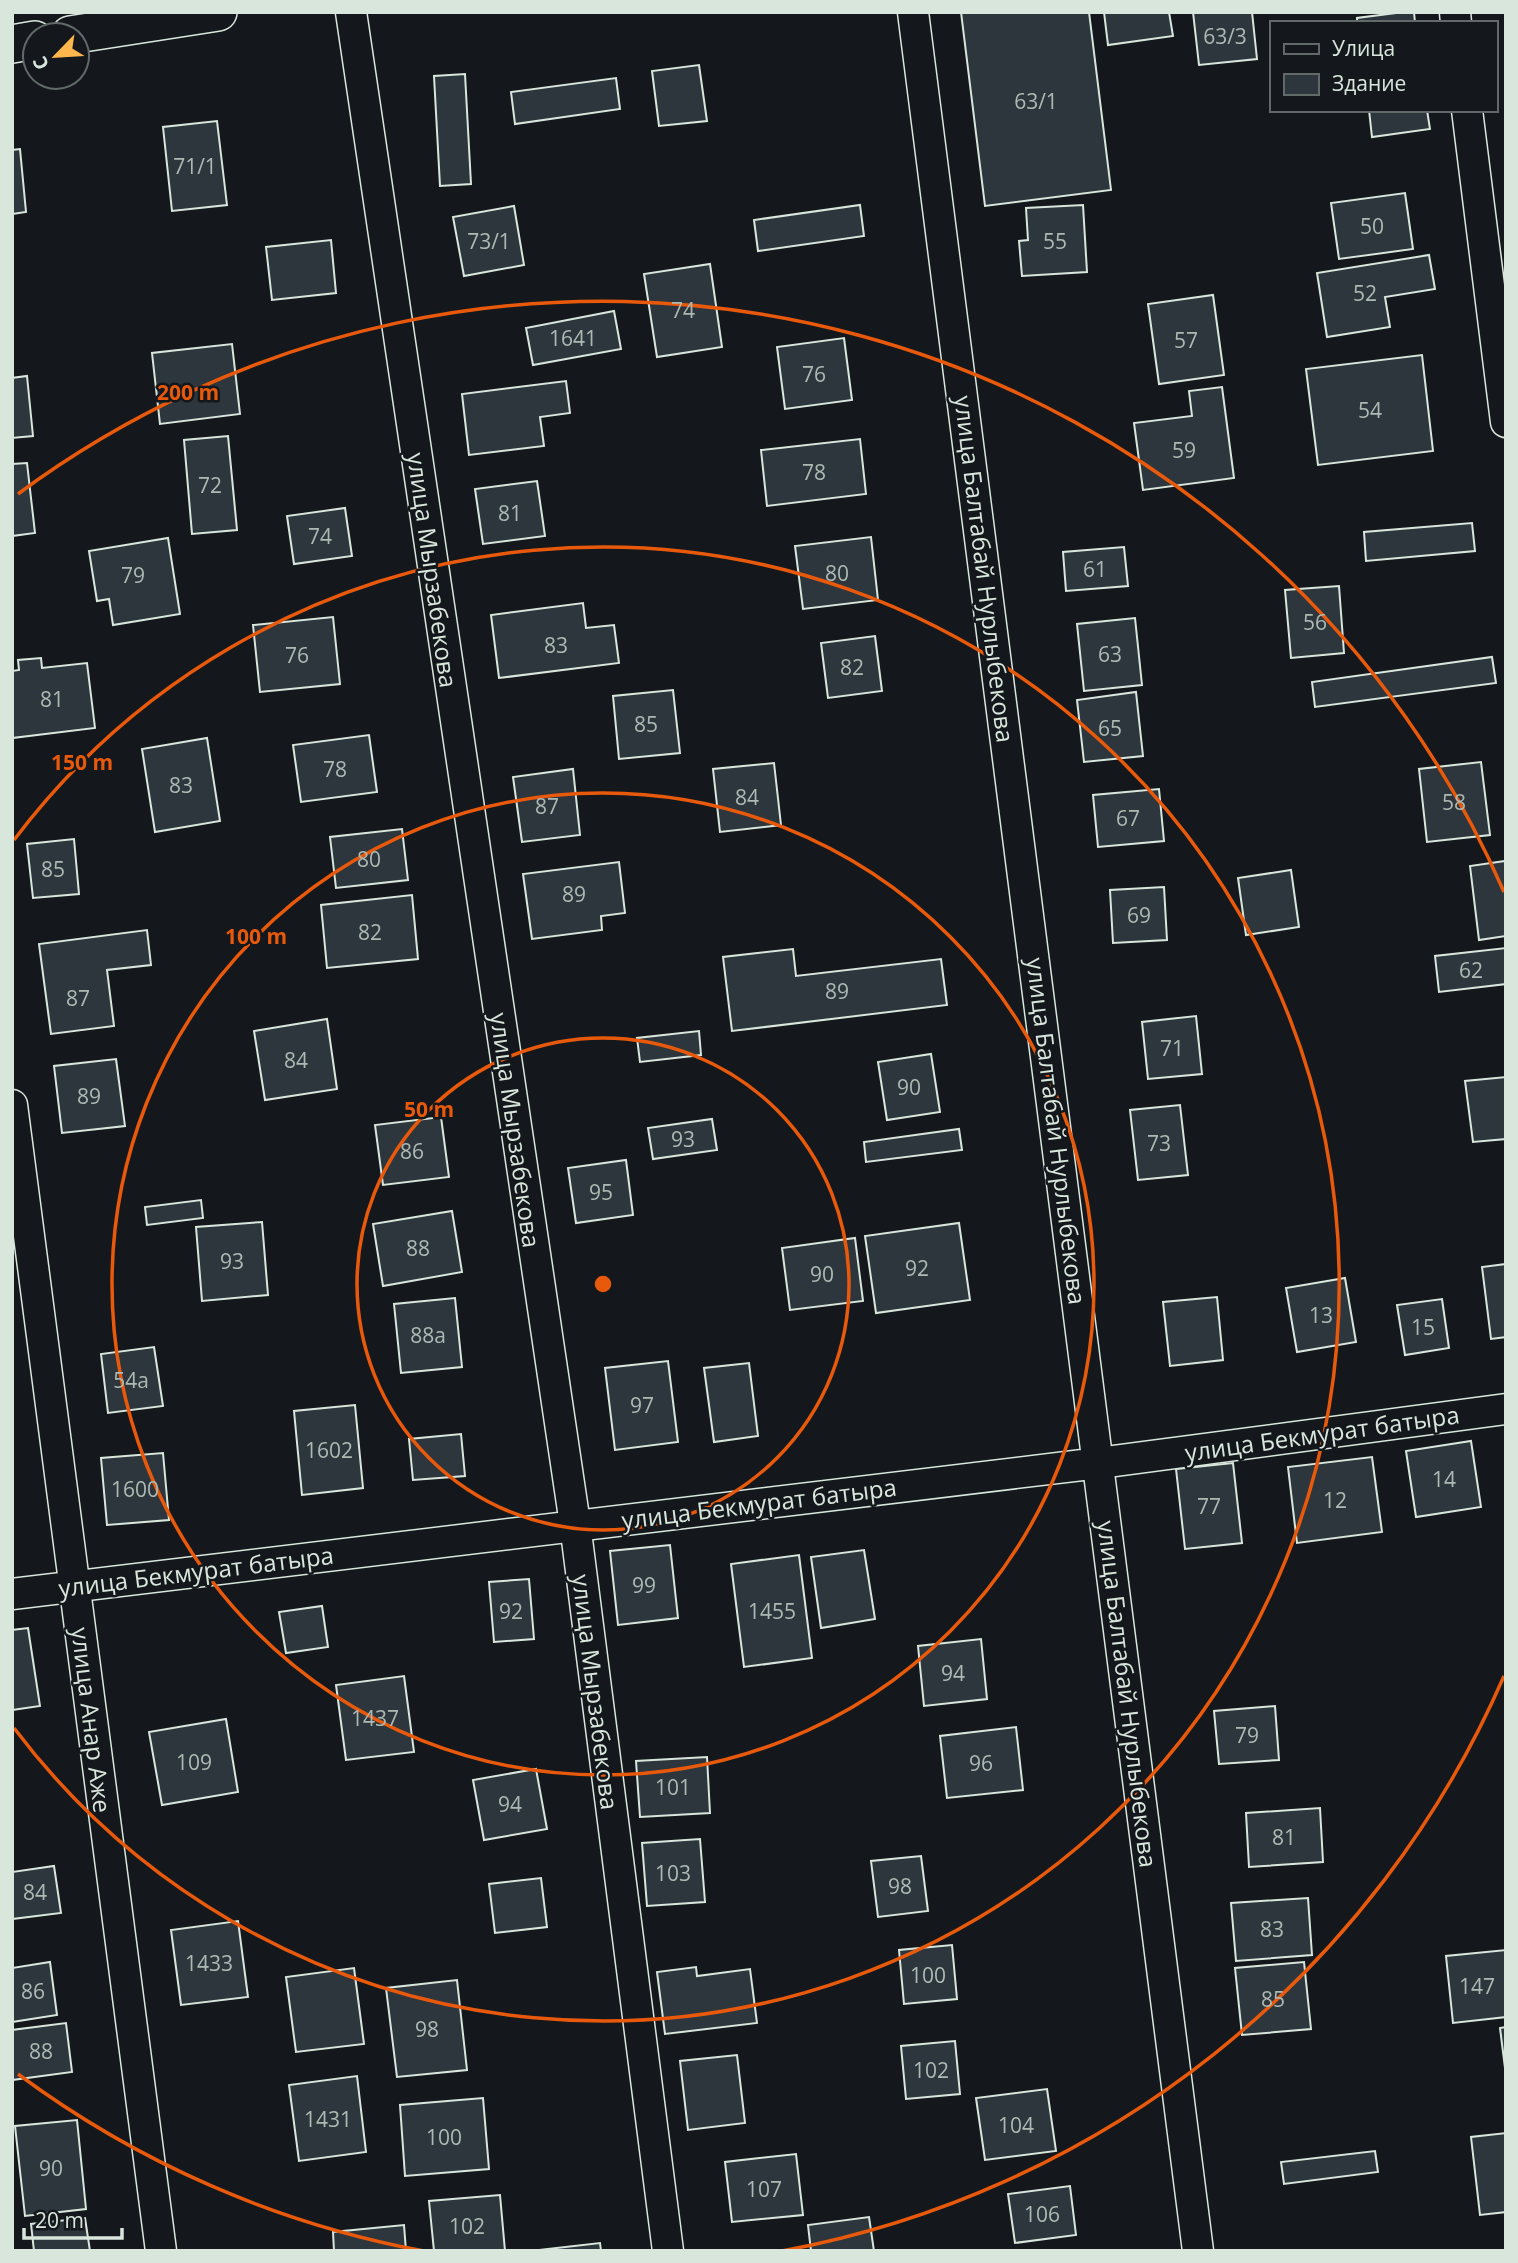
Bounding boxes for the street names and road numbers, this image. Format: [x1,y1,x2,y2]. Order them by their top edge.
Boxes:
street label: улица Балтабай Нурлыбекова [947,394,1023,744]
street label: улица Мырзабекова [400,450,466,690]
street label: улица Балтабай Нурлыбекова [1019,956,1095,1306]
street label: улица Мырзабекова [483,1010,549,1250]
street label: улица Бекмурат батыра [1183,1397,1461,1469]
street label: улица Бекмурат батыра [620,1470,898,1536]
street label: улица Балтабай Нурлыбекова [1090,1519,1166,1869]
street label: улица Бекмурат батыра [57,1538,335,1604]
street label: улица Мырзабекова [565,1572,627,1812]
street label: улица Анар Аже [64,1625,120,1815]

